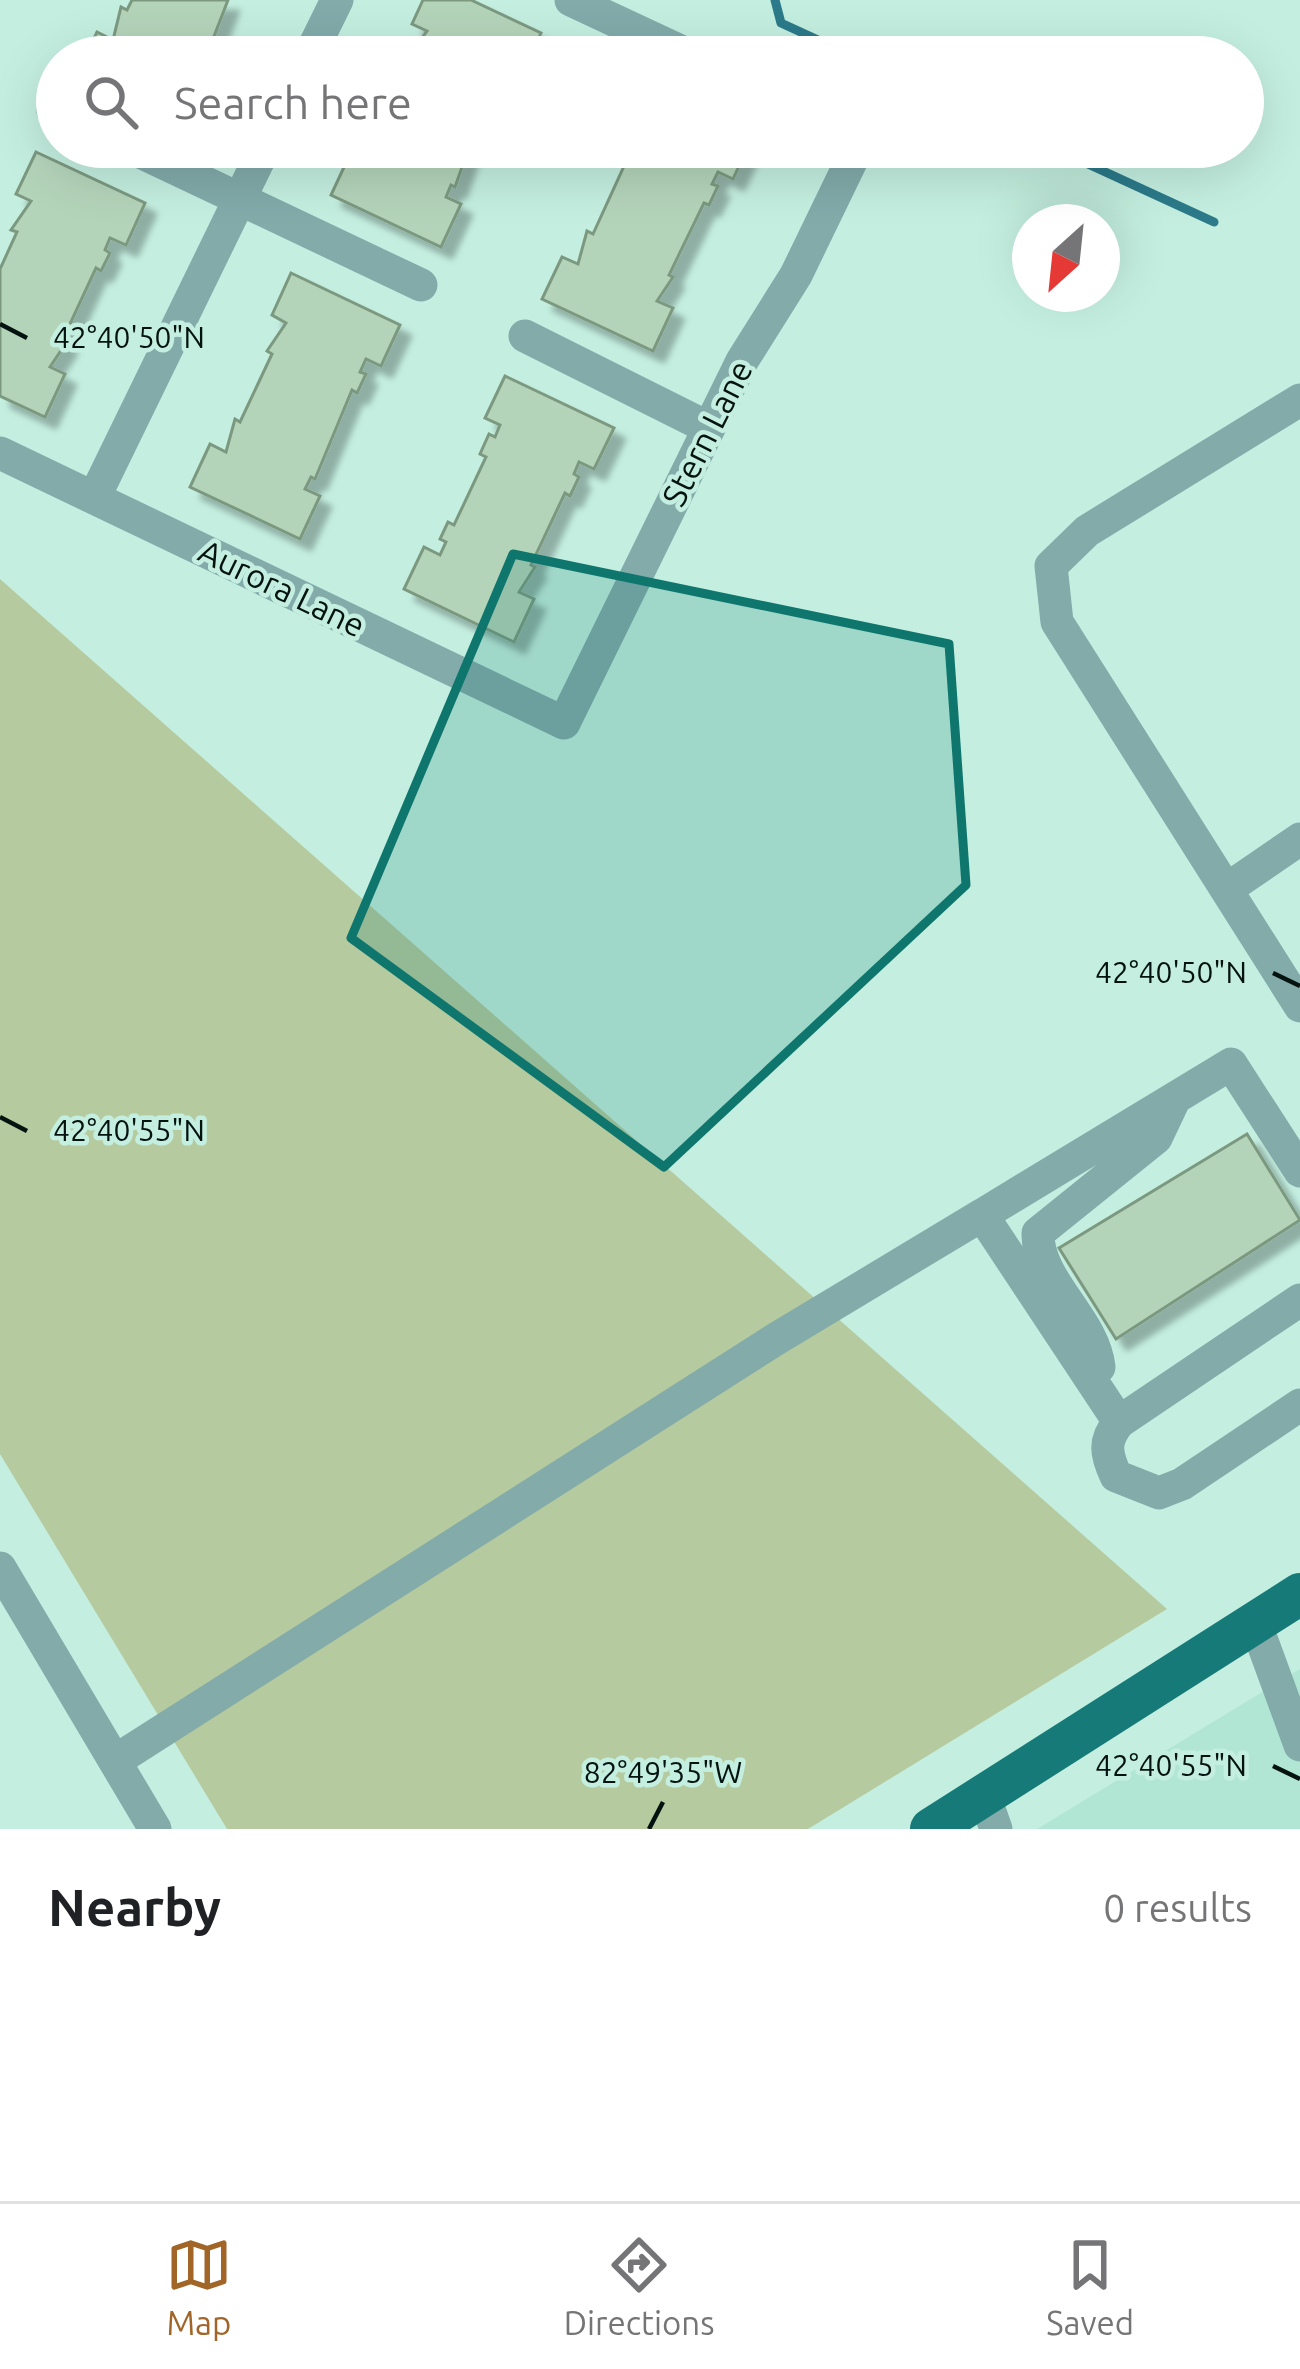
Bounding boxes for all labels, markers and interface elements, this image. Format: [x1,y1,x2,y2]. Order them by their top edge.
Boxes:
search box [36,36,1264,168]
icon: search [78,69,144,135]
text: Search here [174,77,412,128]
north arrow [1012,204,1120,312]
text: 42°40'50"N [53,320,205,354]
street label: Stern Lane [654,354,759,512]
street label: Aurora Lane [193,531,371,644]
text: 42°40'50"N [1095,955,1247,989]
text: 42°40'55"N [53,1113,205,1147]
text: 42°40'55"N [1095,1748,1247,1782]
text: 82°49'35"W [584,1755,742,1789]
text: Nearby [48,1878,221,1936]
text: 0 results [1103,1886,1252,1929]
tab: Map [166,2232,232,2341]
tab: Directions [564,2232,714,2341]
tab: Saved [1046,2232,1134,2341]

